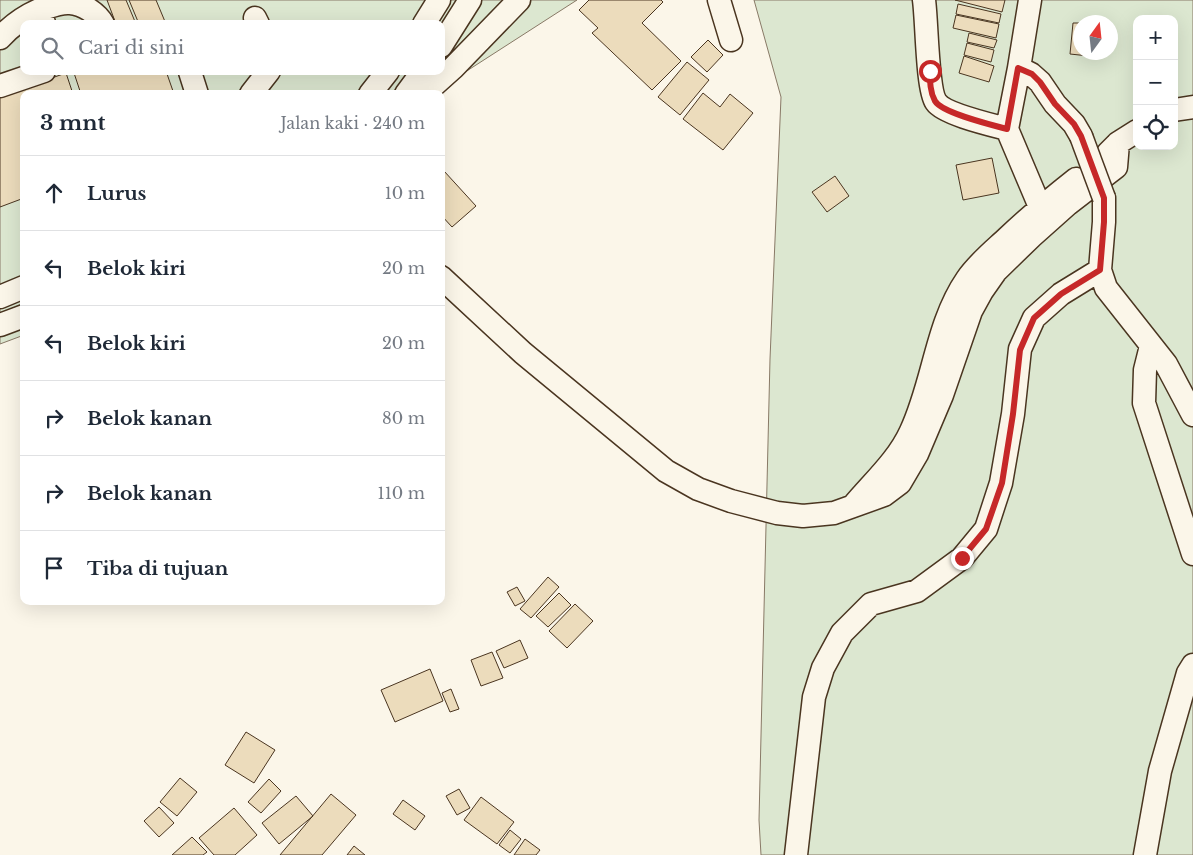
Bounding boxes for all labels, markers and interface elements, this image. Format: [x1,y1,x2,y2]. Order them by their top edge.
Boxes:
north arrow [1073,15,1118,60]
map controls [1133,15,1178,150]
button: + [1133,15,1178,60]
search box [20,20,445,75]
icon: search [38,34,66,62]
text: Cari di sini [78,36,184,59]
route start [919,60,942,83]
button: − [1133,60,1178,105]
button: locate [1133,105,1178,150]
text: 3 mnt [40,110,105,136]
text: Jalan kaki · 240 m [281,113,425,133]
icon: ahead [40,179,68,207]
text: Lurus [87,182,146,205]
text: 10 m [385,183,425,203]
icon: left [40,254,68,282]
text: Belok kiri [87,257,186,280]
text: 20 m [382,258,425,278]
icon: left [40,329,68,357]
text: Belok kiri [87,332,186,355]
text: 20 m [382,333,425,353]
icon: right [40,404,68,432]
text: Belok kanan [87,407,212,430]
text: 80 m [382,408,425,428]
icon: right [40,479,68,507]
text: Belok kanan [87,482,212,505]
text: 110 m [378,483,425,503]
route end [951,547,974,570]
icon: arrive [40,554,68,582]
text: Tiba di tujuan [87,557,228,580]

